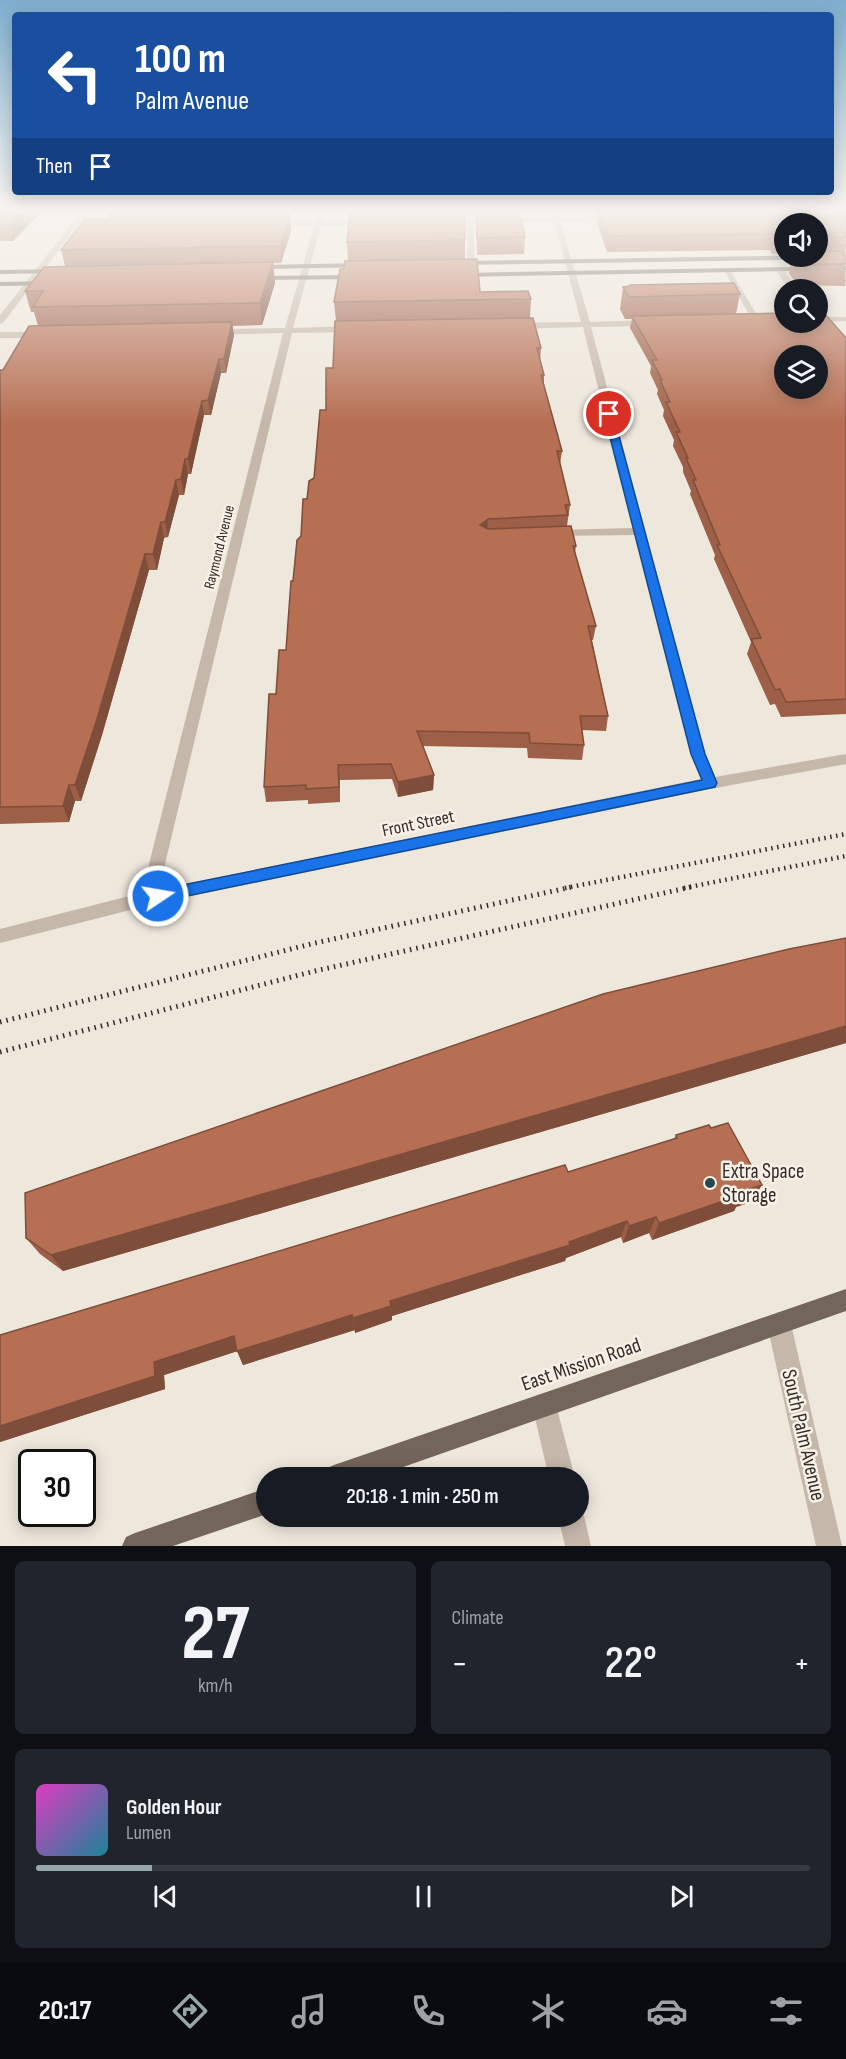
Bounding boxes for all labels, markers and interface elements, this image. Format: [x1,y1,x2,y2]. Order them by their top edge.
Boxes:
text: 100 m [135,34,226,85]
icon: left [36,36,114,114]
text: Palm Avenue [135,85,249,117]
icon: arrive [84,150,117,183]
text: Then [36,153,72,180]
map controls [774,213,828,399]
button: sound [774,213,828,267]
button: search [774,279,828,333]
button: layers [774,345,828,399]
pin [583,388,634,439]
icon: arrive [592,397,625,430]
street label: Raymond Avenue [200,503,239,591]
street label: Front Street [380,805,457,841]
position arrow [126,864,190,928]
place label: Extra Space Storage [722,1159,804,1208]
marker: Extra Space Storage [703,1176,717,1190]
street label: East Mission Road [518,1332,644,1397]
street label: South Palm Avenue [776,1367,831,1503]
speed limit sign: 30 [18,1449,96,1527]
text: 20:18 · 1 min · 250 m [346,1483,499,1510]
text: 27 [181,1588,249,1681]
text: Climate [452,1606,504,1630]
text: 22° [605,1636,657,1691]
text: − [452,1644,468,1684]
text: + [794,1644,810,1684]
text: km/h [198,1674,233,1698]
text: Golden Hour [126,1794,222,1821]
text: Lumen [126,1821,171,1845]
icon: previous [149,1880,182,1913]
icon: pause [407,1880,440,1913]
icon: next [665,1880,698,1913]
icon: directions [169,1990,211,2032]
icon: music [288,1990,330,2032]
icon: phone [407,1990,449,2032]
icon: climate [527,1990,569,2032]
icon: car [646,1990,688,2032]
icon: filters [765,1990,807,2032]
text: 20:17 [39,1995,91,2027]

